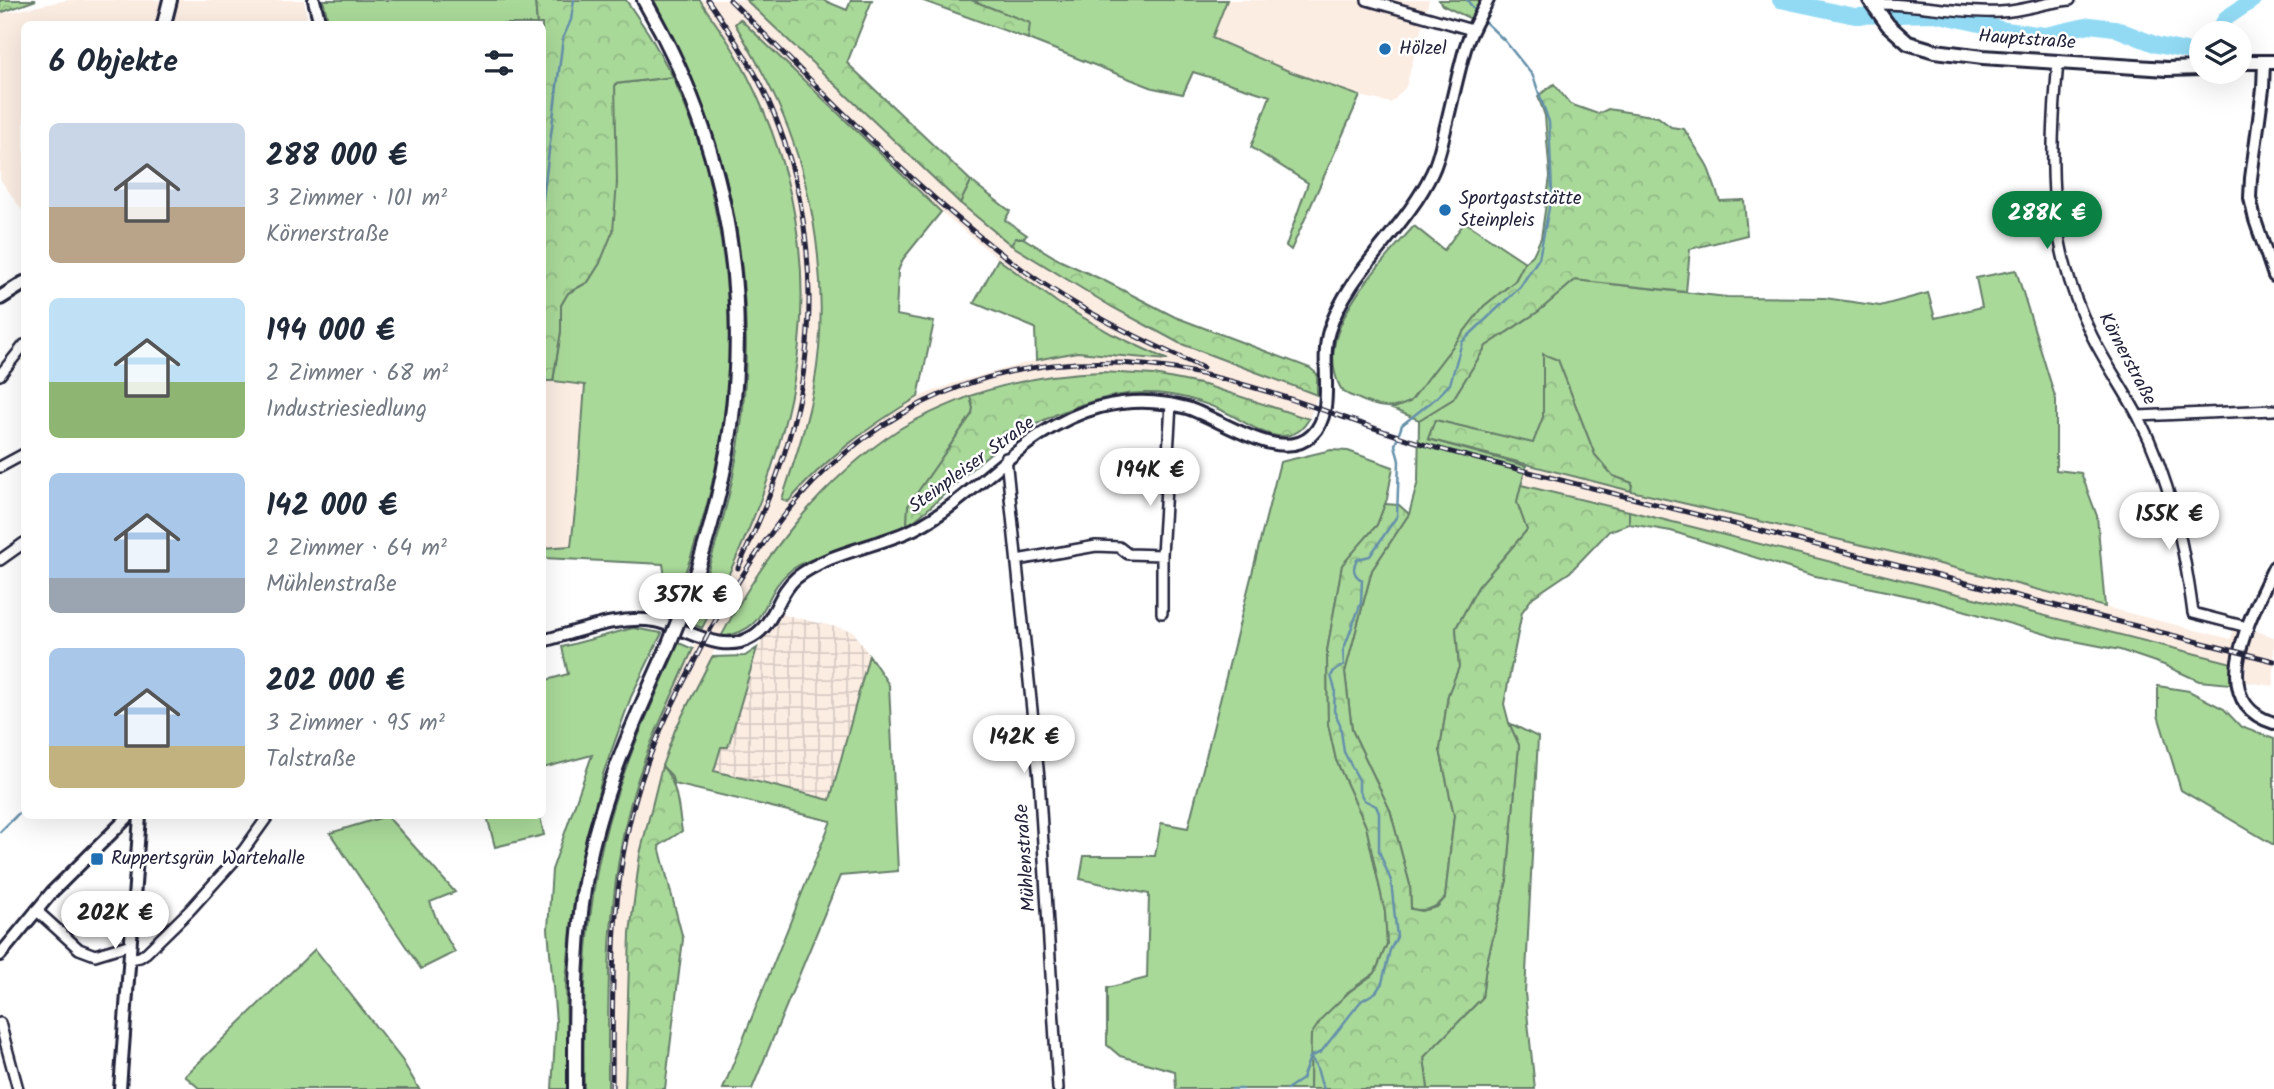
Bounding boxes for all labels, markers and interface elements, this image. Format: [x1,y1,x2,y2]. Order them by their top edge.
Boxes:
map controls [2189,21,2252,84]
button: layers [2189,21,2252,84]
street label: Hauptstraße [1977,22,2077,58]
place label: Hölzel [1399,34,1447,64]
text: 6 Objekte [49,39,178,87]
marker: Hölzel [1377,41,1393,57]
icon: filters [480,44,518,82]
text: 288 000 € [266,133,407,181]
icon: home [105,151,189,235]
text: 3 Zimmer · 101 m² [266,181,447,217]
place label: Sportgaststätte Steinpleis [1459,184,1582,236]
pin: 288K € [1990,191,2104,251]
text: 288K € [2008,196,2086,232]
marker: Sportgaststätte Steinpleis [1437,202,1453,218]
text: Körnerstraße [266,217,389,253]
street label: Körnerstraße [2090,307,2164,411]
text: 194 000 € [266,308,395,356]
icon: home [105,326,189,410]
text: 2 Zimmer · 68 m² [266,356,448,392]
text: Industriesiedlung [266,392,427,428]
street label: Steinpleiser Straße [902,408,1042,521]
pin: 194K € [1093,448,1207,508]
text: 194K € [1116,453,1184,489]
text: 142 000 € [266,483,397,531]
pin: 155K € [2112,492,2226,552]
text: 155K € [2135,497,2203,533]
icon: home [105,501,189,585]
text: 2 Zimmer · 64 m² [266,531,447,567]
text: Mühlenstraße [266,567,397,603]
pin: 357K € [634,574,748,633]
text: 357K € [655,578,727,614]
text: 202 000 € [266,658,405,706]
icon: home [105,676,189,760]
text: 3 Zimmer · 95 m² [266,706,445,742]
pin: 142K € [967,716,1081,775]
text: 142K € [989,720,1059,756]
text: Talstraße [266,742,356,778]
street label: Mühlenstraße [1007,803,1045,913]
place label: Ruppertsgrün Wartehalle [111,844,305,874]
marker: Ruppertsgrün Wartehalle [89,851,105,867]
pin: 202K € [58,892,172,951]
text: 202K € [77,896,153,932]

